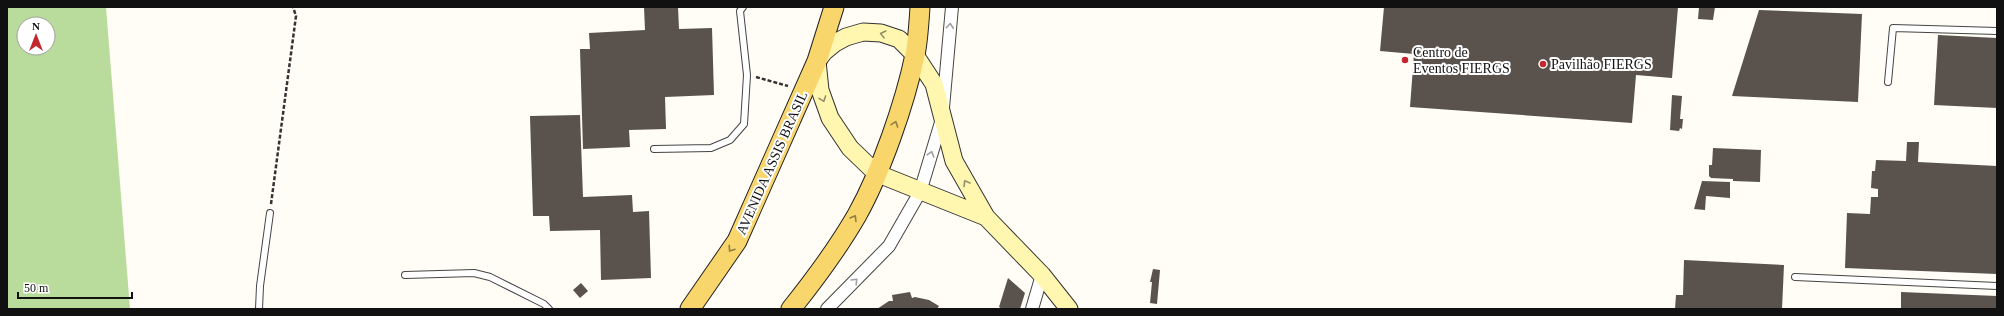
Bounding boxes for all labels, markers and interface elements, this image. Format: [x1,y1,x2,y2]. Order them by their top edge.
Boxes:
north arrow [16,16,56,56]
text: N [32,20,40,32]
one-way arrow [946,23,955,29]
one-way arrow [880,31,886,39]
place label: Centro de Eventos FIERGS [1413,45,1510,76]
marker: Centro de Eventos FIERGS [1400,55,1410,65]
place label: Pavilhão FIERGS [1551,57,1652,72]
marker: Pavilhão FIERGS [1538,59,1548,69]
street label: AVENIDA ASSIS BRASIL [734,89,810,237]
one-way arrow [819,96,827,103]
one-way arrow [891,120,899,127]
one-way arrow [926,151,935,158]
one-way arrow [964,180,971,187]
one-way arrow [850,215,857,222]
one-way arrow [728,245,736,252]
scale bar [18,274,132,300]
one-way arrow [850,278,858,286]
text: 50 m [24,281,49,295]

